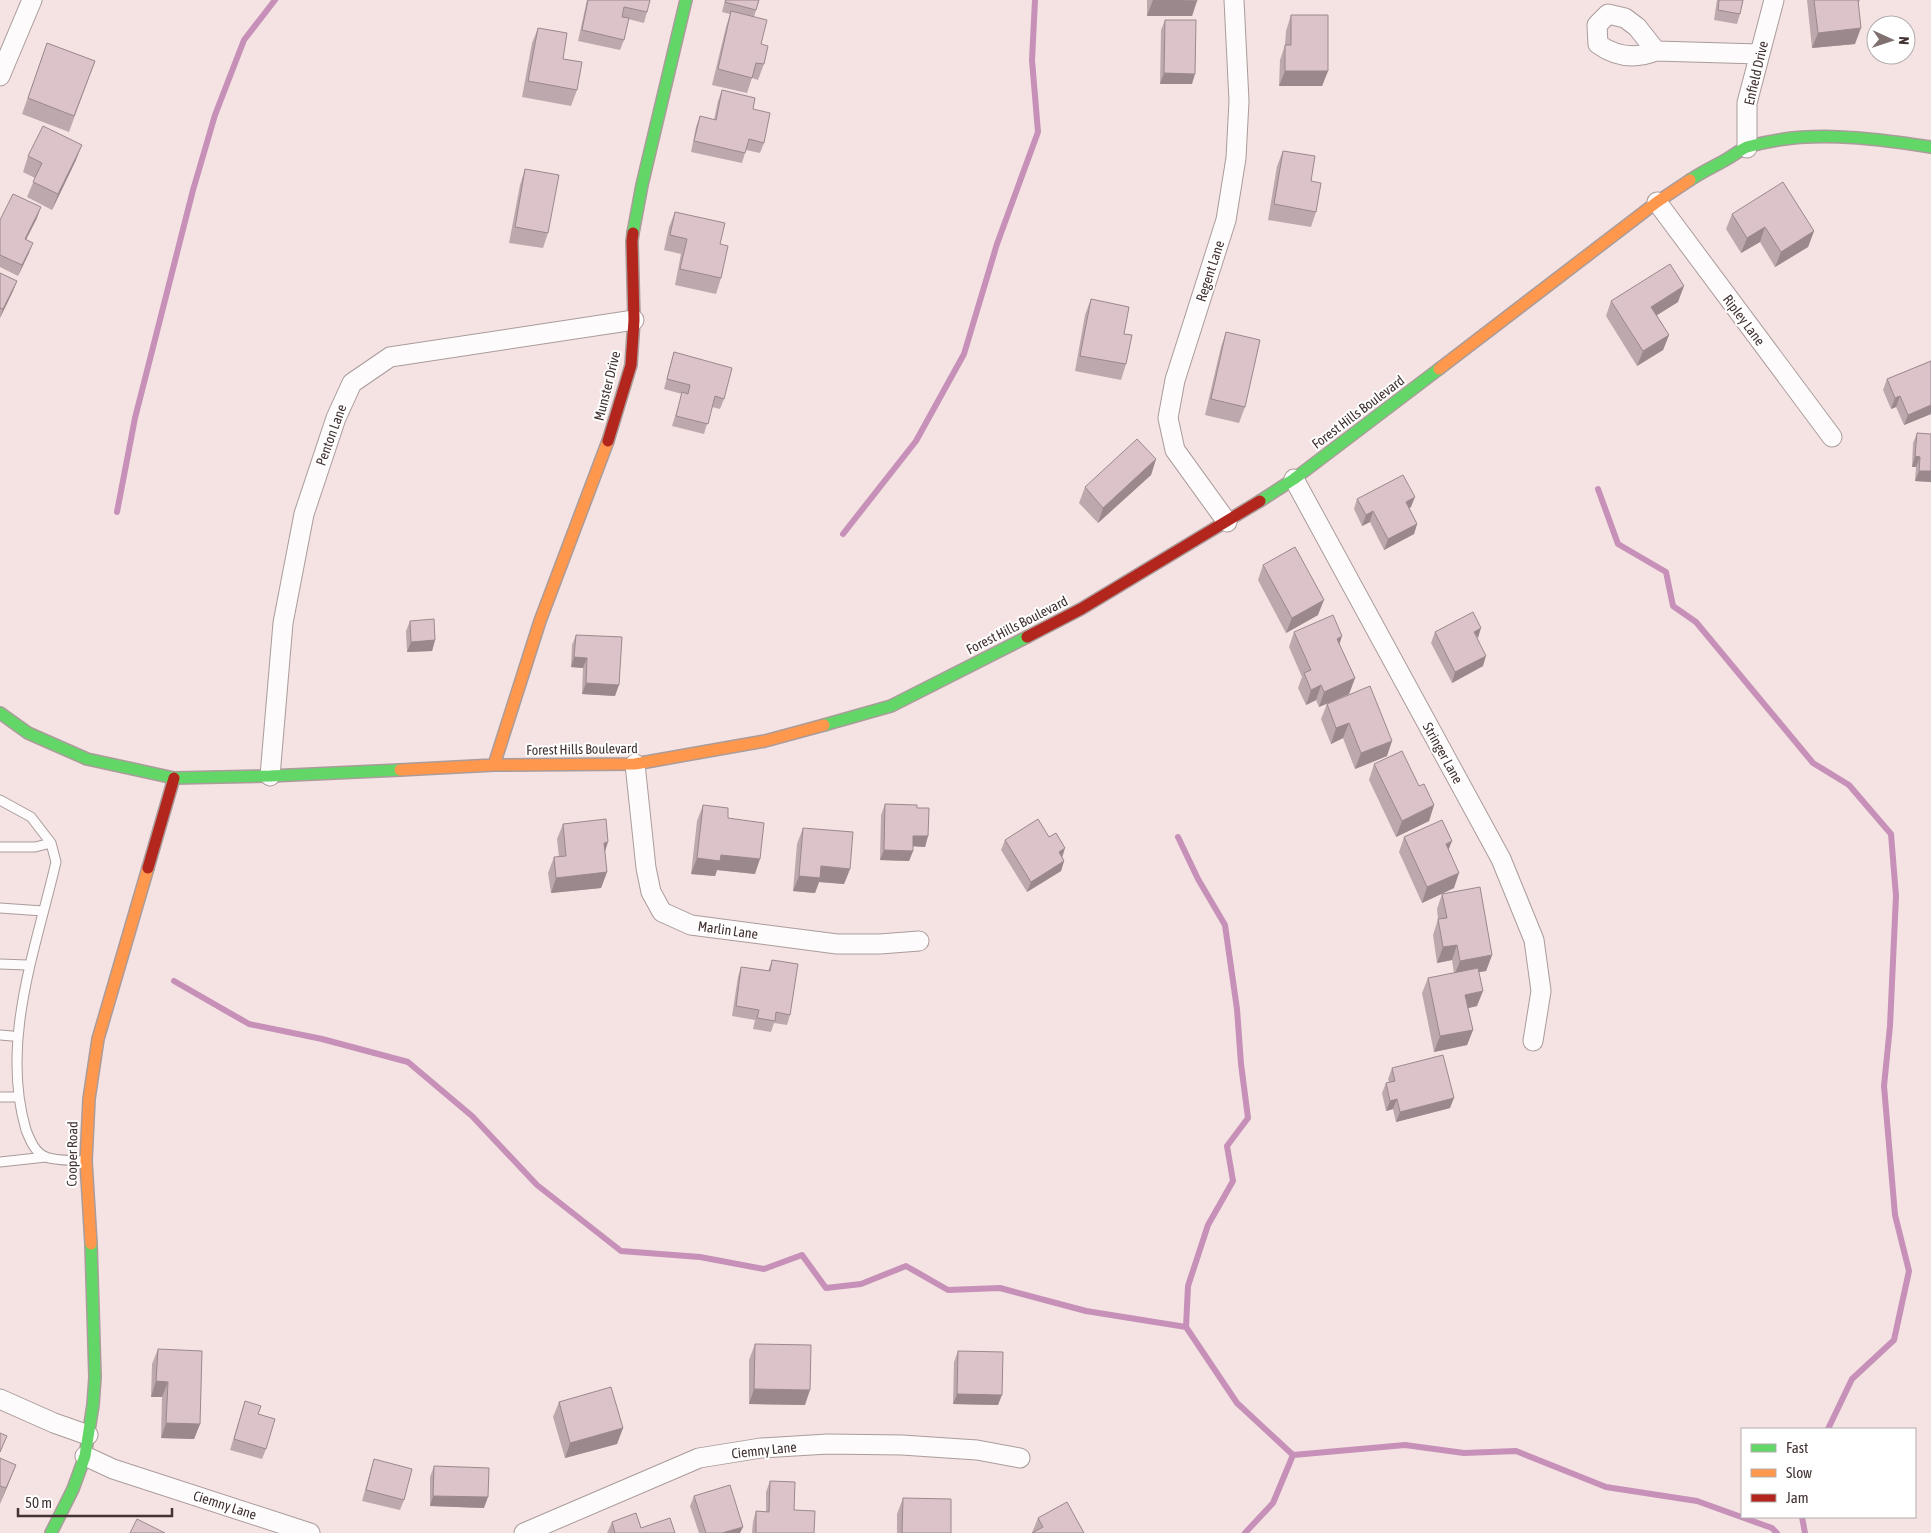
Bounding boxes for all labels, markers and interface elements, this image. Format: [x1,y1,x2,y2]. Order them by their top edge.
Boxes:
north arrow [1866,15,1916,65]
text: N [1896,36,1912,45]
street label: Enfield Drive [1741,39,1771,107]
street label: Regent Lane [1193,238,1227,304]
street label: Ripley Lane [1720,291,1768,349]
street label: Munster Drive [591,349,623,423]
street label: Forest Hills Boulevard [1309,372,1407,452]
street label: Penton Lane [313,402,349,468]
street label: Forest Hills Boulevard [964,593,1070,657]
street label: Stringer Lane [1420,720,1466,786]
street label: Forest Hills Boulevard [526,740,638,758]
street label: Marlin Lane [697,918,759,942]
street label: Cooper Road [63,1121,81,1187]
legend [1741,1428,1916,1518]
street label: Ciemny Lane [731,1439,797,1461]
text: Fast [1786,1439,1808,1456]
text: Slow [1786,1464,1812,1481]
scale bar [18,1486,171,1518]
street label: Ciemny Lane [191,1487,259,1523]
text: Jam [1786,1489,1809,1506]
text: 50 m [25,1494,52,1511]

